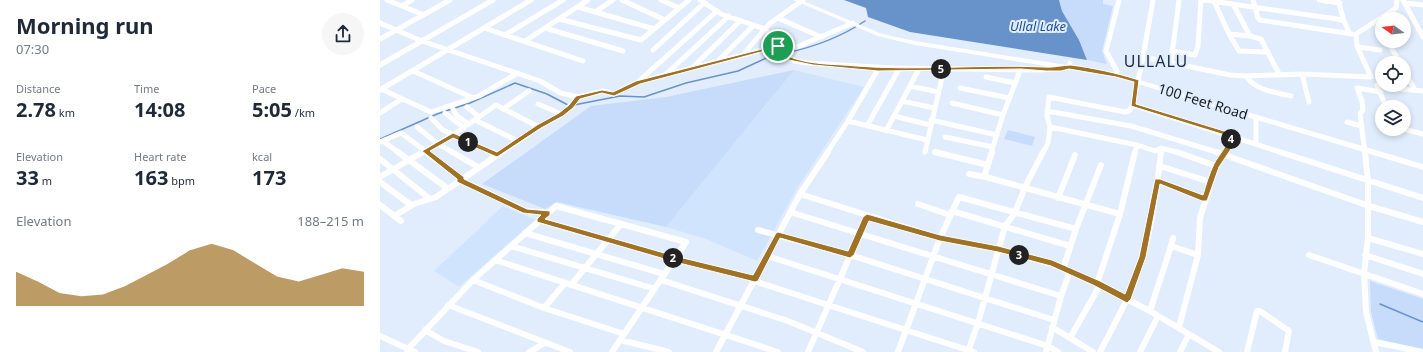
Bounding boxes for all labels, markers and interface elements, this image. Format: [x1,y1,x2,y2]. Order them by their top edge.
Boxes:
text: Morning run [16,10,154,40]
north arrow [1375,12,1411,48]
map controls [1375,12,1411,136]
button: share [322,13,364,55]
water label: Ullal Lake [1010,17,1066,35]
pin [761,29,795,63]
icon: arrive [767,35,789,57]
text: 07:30 [16,40,49,58]
district label: ULLALU [1124,50,1188,72]
button: locate [1375,56,1411,92]
pin: 5 [931,59,951,79]
text: 5 [938,61,944,76]
street label: 100 Feet Road [1156,78,1250,124]
text: Distance [16,81,61,96]
text: Time [134,81,159,96]
text: Pace [252,81,276,96]
text: 2.78 [16,96,56,123]
text: 14:08 [134,96,185,123]
text: 5:05 [252,96,292,123]
button: layers [1375,100,1411,136]
text: km [56,105,75,120]
text: /km [292,105,315,120]
pin: 4 [1221,129,1241,149]
text: 4 [1228,131,1234,146]
pin: 1 [458,132,478,152]
text: 1 [465,134,471,149]
text: Elevation [16,149,63,164]
text: Heart rate [134,149,187,164]
text: kcal [252,149,272,164]
text: 33 [16,164,39,191]
text: 163 [134,164,168,191]
text: 173 [252,164,286,191]
text: m [39,173,52,188]
text: bpm [168,173,195,188]
text: Elevation [16,212,72,230]
text: 188–215 m [297,212,364,230]
pin: 3 [1009,245,1029,265]
text: 3 [1016,247,1022,262]
pin: 2 [663,248,683,268]
text: 2 [670,250,676,265]

